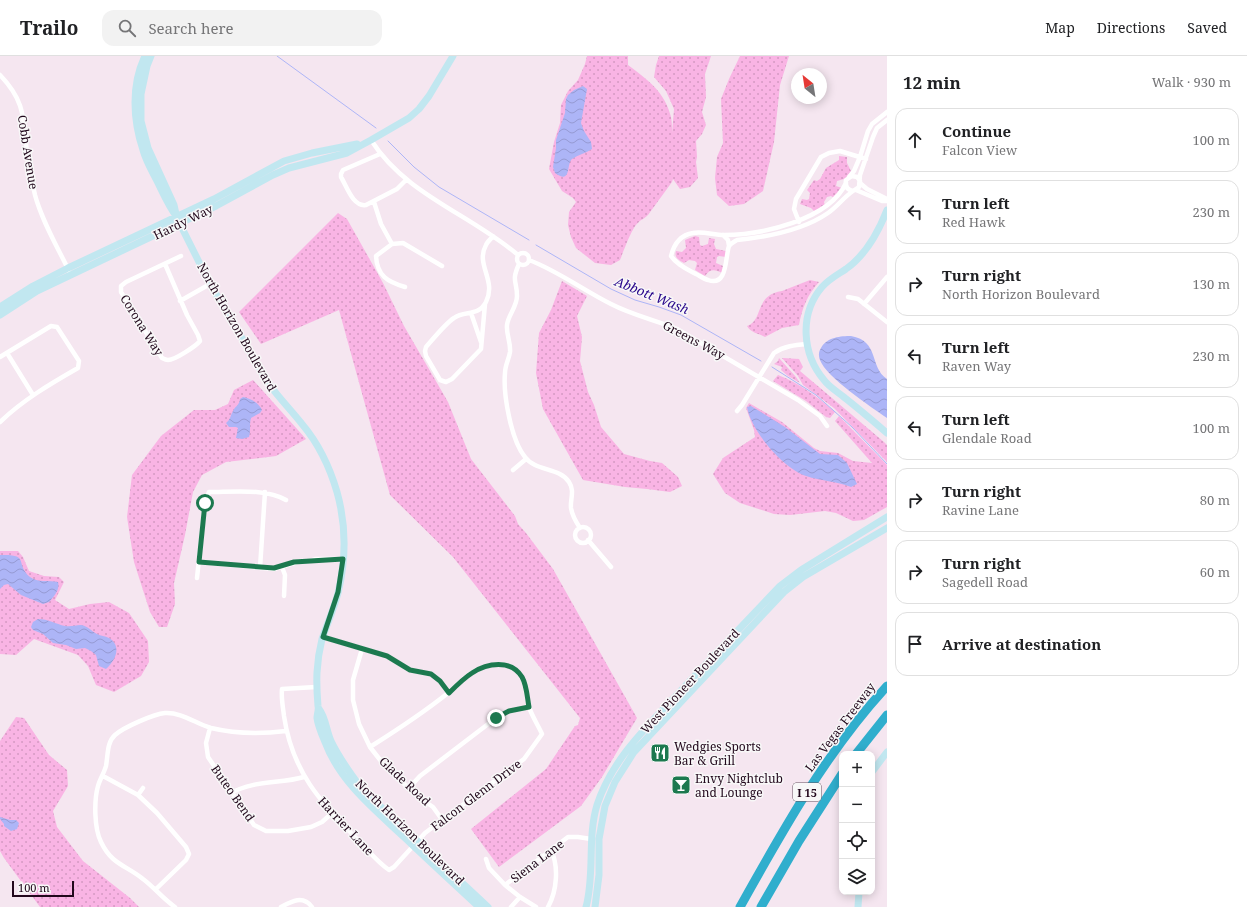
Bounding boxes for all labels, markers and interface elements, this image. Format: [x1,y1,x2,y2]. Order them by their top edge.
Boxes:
search box [102,10,382,46]
text: Trailo [20,15,78,41]
icon: search [116,17,138,39]
text: Search here [148,18,234,38]
text: Map [1045,18,1075,37]
text: Directions [1097,18,1165,37]
text: Saved [1187,18,1227,37]
north arrow [791,68,827,104]
text: 12 min [903,71,961,94]
text: Walk · 930 m [1152,73,1231,91]
street label: Cobb Avenue [14,114,42,190]
text: Continue [942,121,1011,141]
icon: ahead [904,129,926,151]
text: 100 m [1193,131,1230,149]
text: Falcon View [942,141,1017,159]
text: Turn left [942,193,1010,213]
street label: Hardy Way [150,200,216,244]
icon: left [904,201,926,223]
text: 230 m [1193,203,1230,221]
text: Red Hawk [942,213,1005,231]
street label: North Horizon Boulevard [193,260,281,395]
text: Turn right [942,265,1021,285]
water label: Abbott Wash [611,272,692,318]
icon: right [904,273,926,295]
text: 130 m [1193,275,1230,293]
text: North Horizon Boulevard [942,285,1100,303]
street label: Corona Way [116,291,168,359]
street label: Greens Way [660,316,728,364]
text: Turn left [942,337,1010,357]
icon: left [904,345,926,367]
text: 230 m [1193,347,1230,365]
text: Raven Way [942,357,1011,375]
text: Turn left [942,409,1010,429]
icon: left [904,417,926,439]
text: 100 m [1193,419,1230,437]
text: Glendale Road [942,429,1032,447]
text: Turn right [942,481,1021,501]
icon: right [904,489,926,511]
text: 80 m [1200,491,1230,509]
route start [196,494,214,512]
text: Ravine Lane [942,501,1019,519]
text: Turn right [942,553,1021,573]
icon: right [904,561,926,583]
text: 60 m [1200,563,1230,581]
text: Sagedell Road [942,573,1028,591]
street label: West Pioneer Boulevard [637,624,744,737]
icon: arrive [904,633,926,655]
text: Arrive at destination [942,634,1101,654]
street label: Las Vegas Freeway [801,679,879,775]
route end [487,709,505,727]
place label: Wedgies Sports Bar & Grill [674,738,761,769]
restaurant icon: Wedgies Sports Bar & Grill [649,742,671,764]
map controls [839,751,875,895]
button: + [839,751,875,787]
street label: Glade Road [375,753,435,810]
street label: Falcon Glenn Drive [427,755,525,835]
street label: Buteo Bend [207,761,259,825]
place label: Envy Nightclub and Lounge [695,770,783,801]
bar icon: Envy Nightclub and Lounge [670,774,692,796]
street label: North Horizon Boulevard [352,775,469,889]
road number: I 15 [793,783,821,801]
button: − [839,787,875,823]
street label: Harrier Lane [314,793,378,859]
button: locate [839,823,875,859]
street label: Siena Lane [507,835,567,887]
button: layers [839,859,875,895]
scale bar [12,879,74,898]
text: 100 m [18,880,50,895]

